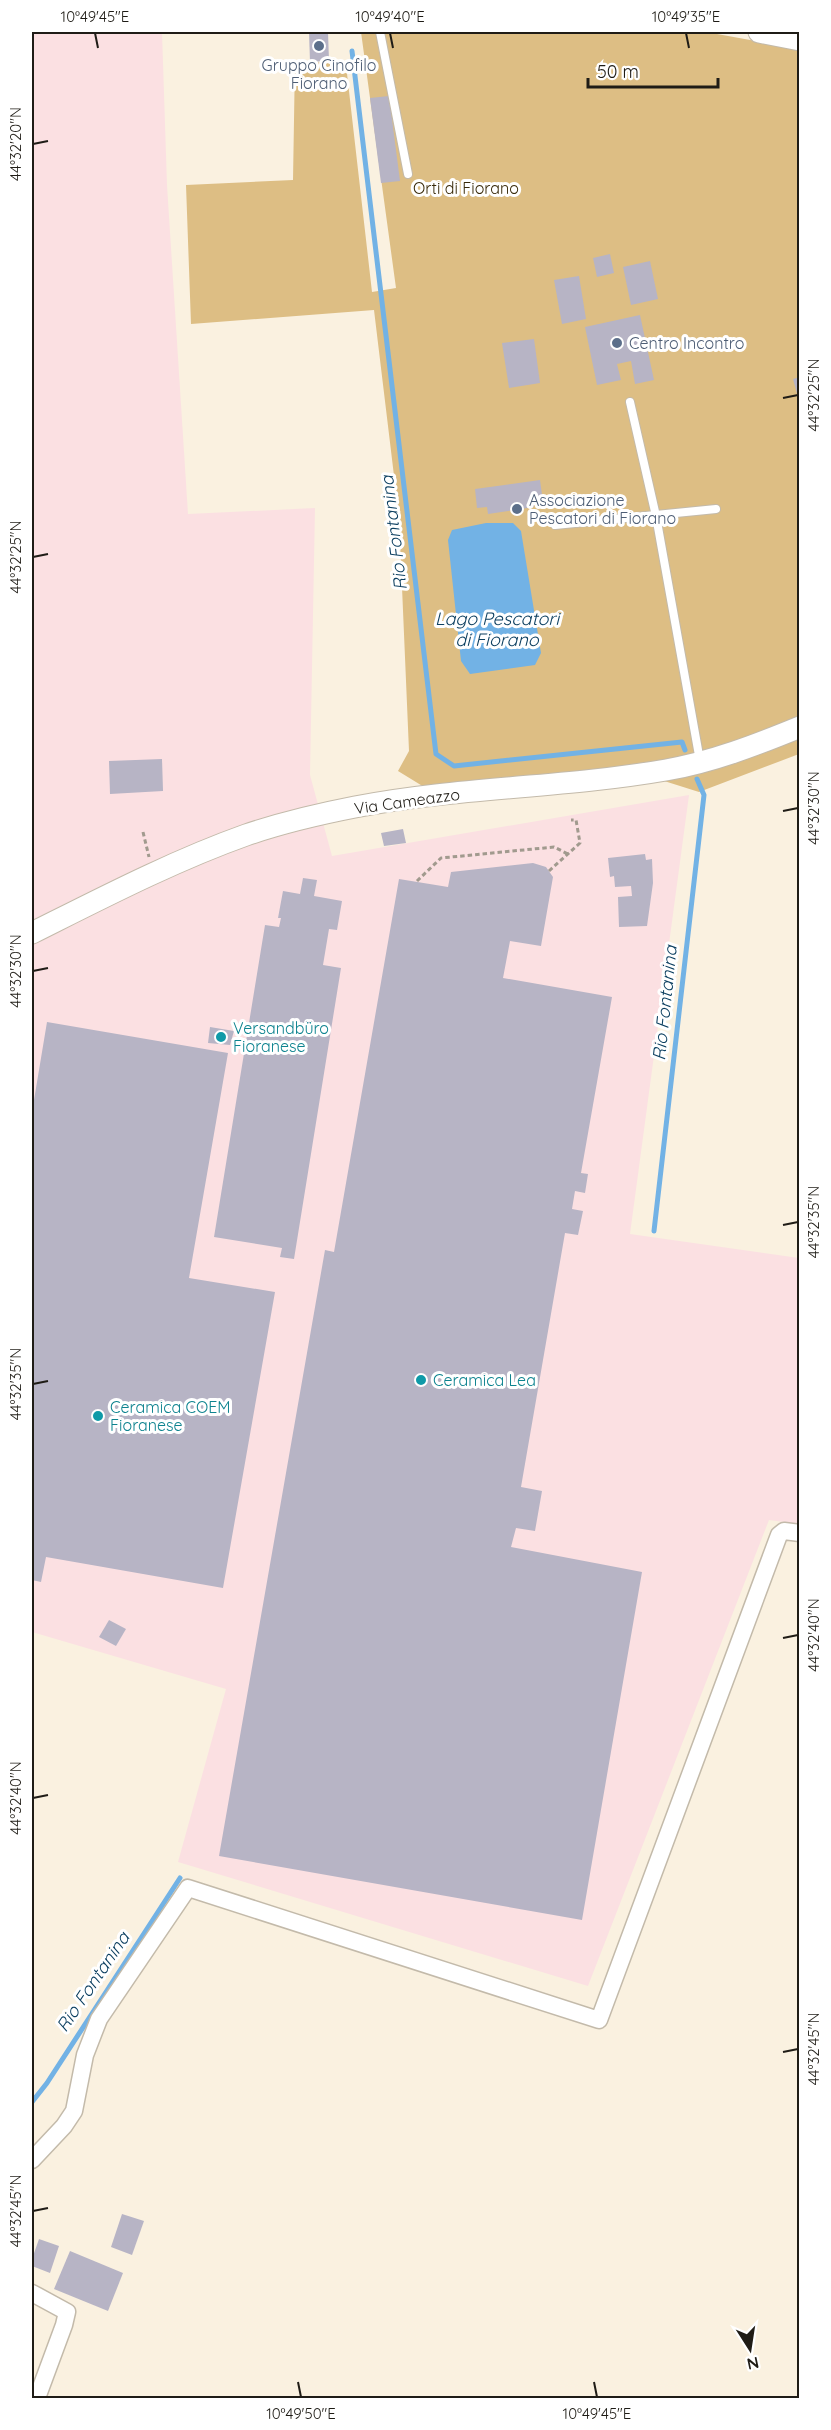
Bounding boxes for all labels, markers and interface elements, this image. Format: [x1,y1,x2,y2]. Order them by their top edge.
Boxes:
text: 10°49'45"E [61,7,129,26]
text: 10°49'40"E [355,7,425,26]
text: 10°49'35"E [652,7,720,26]
marker: Gruppo Cinofilo Fiorano [312,39,326,53]
scale bar [588,51,718,89]
place label: Gruppo Cinofilo Fiorano [262,55,376,93]
text: 50 m [597,60,639,83]
text: 44°32'20"N [6,107,25,181]
park label: Orti di Fiorano [413,178,519,198]
place label: Centro Incontro [629,333,744,353]
marker: Centro Incontro [610,336,624,350]
text: 44°32'25"N [804,358,823,432]
water label: Rio Fontanina [375,473,412,592]
place label: Associazione Pescatori di Fiorano [529,490,676,528]
marker: Associazione Pescatori di Fiorano [510,502,524,516]
text: 44°32'25"N [6,520,25,594]
water label: Lago Pescatori di Fiorano [435,607,561,651]
text: 44°32'30"N [804,771,823,845]
street label: Via Cameazzo [353,784,461,818]
text: 44°32'30"N [6,934,25,1008]
water label: Rio Fontanina [647,943,682,1062]
place label: Versandbüro Fioranese [233,1018,329,1056]
marker: Versandbüro Fioranese [214,1030,228,1044]
text: 44°32'35"N [804,1186,823,1258]
text: 44°32'35"N [6,1348,25,1420]
place label: Ceramica Lea [433,1370,536,1390]
marker: Ceramica Lea [414,1373,428,1387]
place label: Ceramica COEM Fioranese [110,1397,231,1435]
marker: Ceramica COEM Fioranese [91,1409,105,1423]
text: 44°32'40"N [804,1598,823,1672]
text: 44°32'40"N [6,1761,25,1835]
water label: Rio Fontanina [51,1927,135,2036]
text: 44°32'45"N [804,2013,823,2085]
text: 44°32'45"N [6,2175,25,2247]
north arrow [720,2319,780,2379]
text: N [745,2353,761,2375]
text: 10°49'50"E [266,2404,336,2423]
text: 10°49'45"E [563,2404,631,2423]

